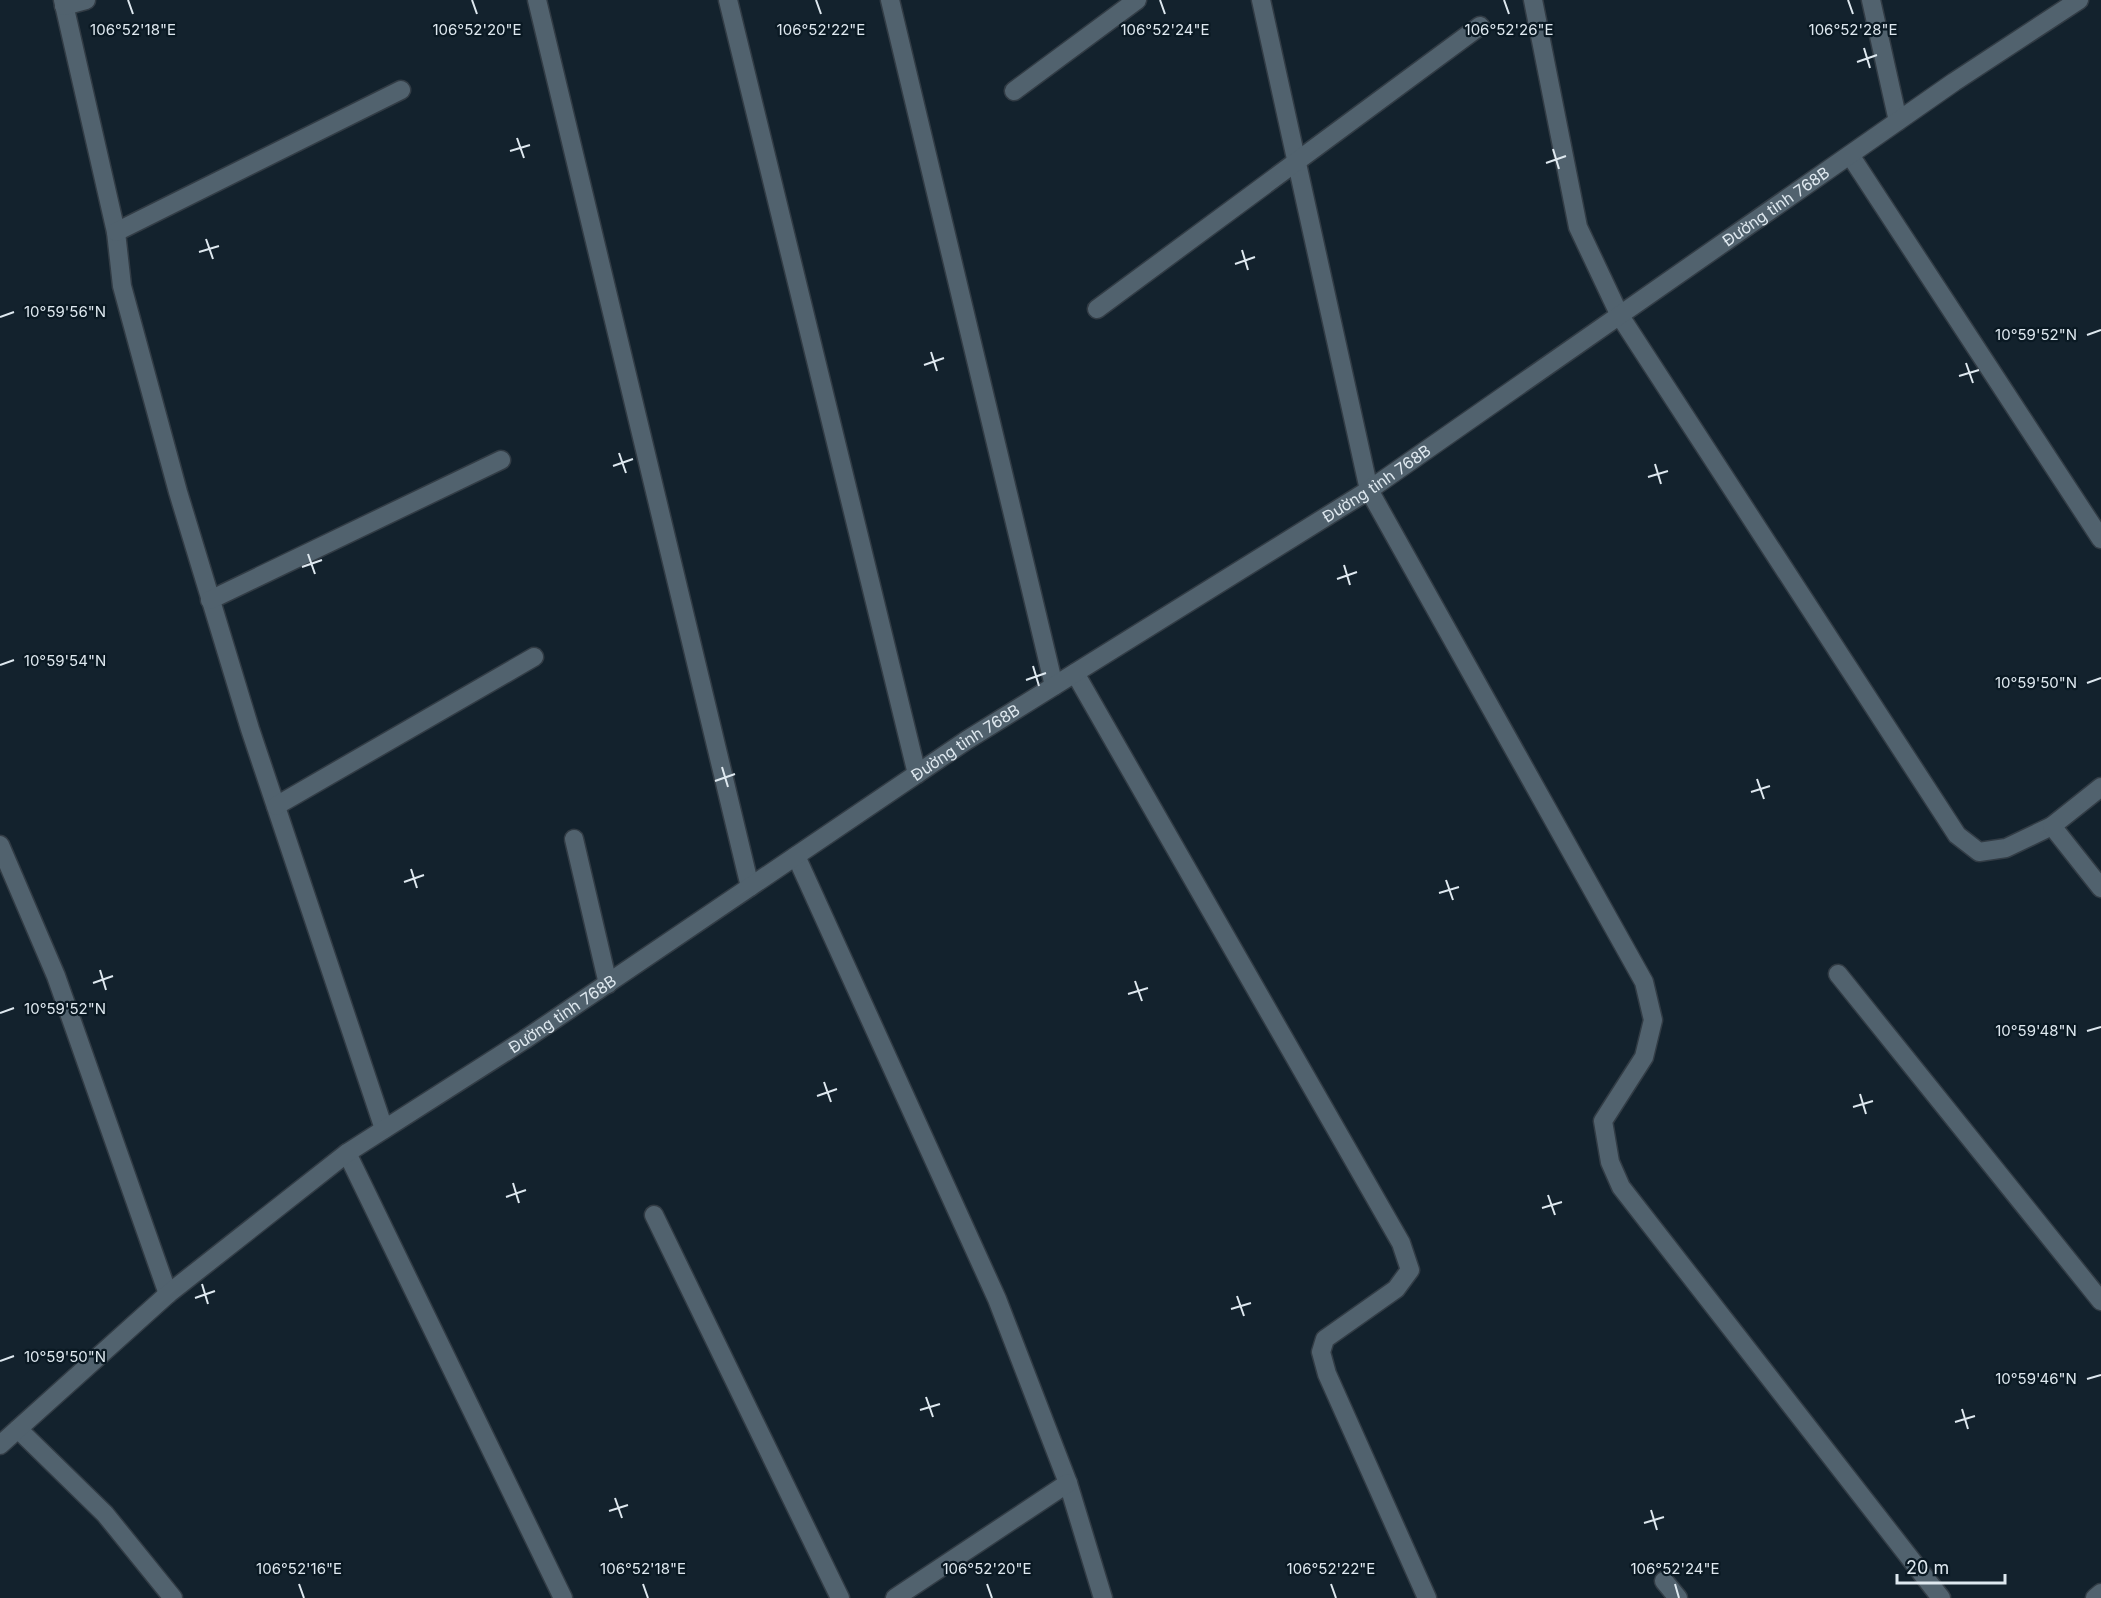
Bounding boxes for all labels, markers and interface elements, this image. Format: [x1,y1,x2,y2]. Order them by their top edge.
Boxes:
text: 106°52'18"E [90,20,176,39]
text: 106°52'20"E [432,20,522,39]
text: 106°52'22"E [777,20,865,39]
text: 106°52'24"E [1120,20,1210,39]
text: 106°52'26"E [1465,20,1553,39]
text: 106°52'28"E [1809,20,1897,39]
street label: Đường tỉnh 768B [1718,162,1833,251]
text: 10°59'56"N [24,302,106,321]
text: 10°59'52"N [1995,325,2077,344]
street label: Đường tỉnh 768B [1319,440,1434,527]
text: 10°59'54"N [24,651,106,670]
text: 10°59'50"N [1995,673,2077,692]
street label: Đường tỉnh 768B [907,700,1023,785]
street label: Đường tỉnh 768B [505,970,620,1057]
text: 10°59'52"N [24,999,106,1018]
text: 10°59'48"N [1995,1021,2077,1040]
text: 10°59'50"N [24,1347,106,1366]
text: 10°59'46"N [1995,1369,2077,1388]
scale bar [1897,1547,2005,1585]
text: 20 m [1906,1557,1949,1578]
text: 106°52'16"E [256,1559,342,1578]
text: 106°52'18"E [600,1559,686,1578]
text: 106°52'20"E [942,1559,1032,1578]
text: 106°52'22"E [1287,1559,1375,1578]
text: 106°52'24"E [1630,1559,1720,1578]

